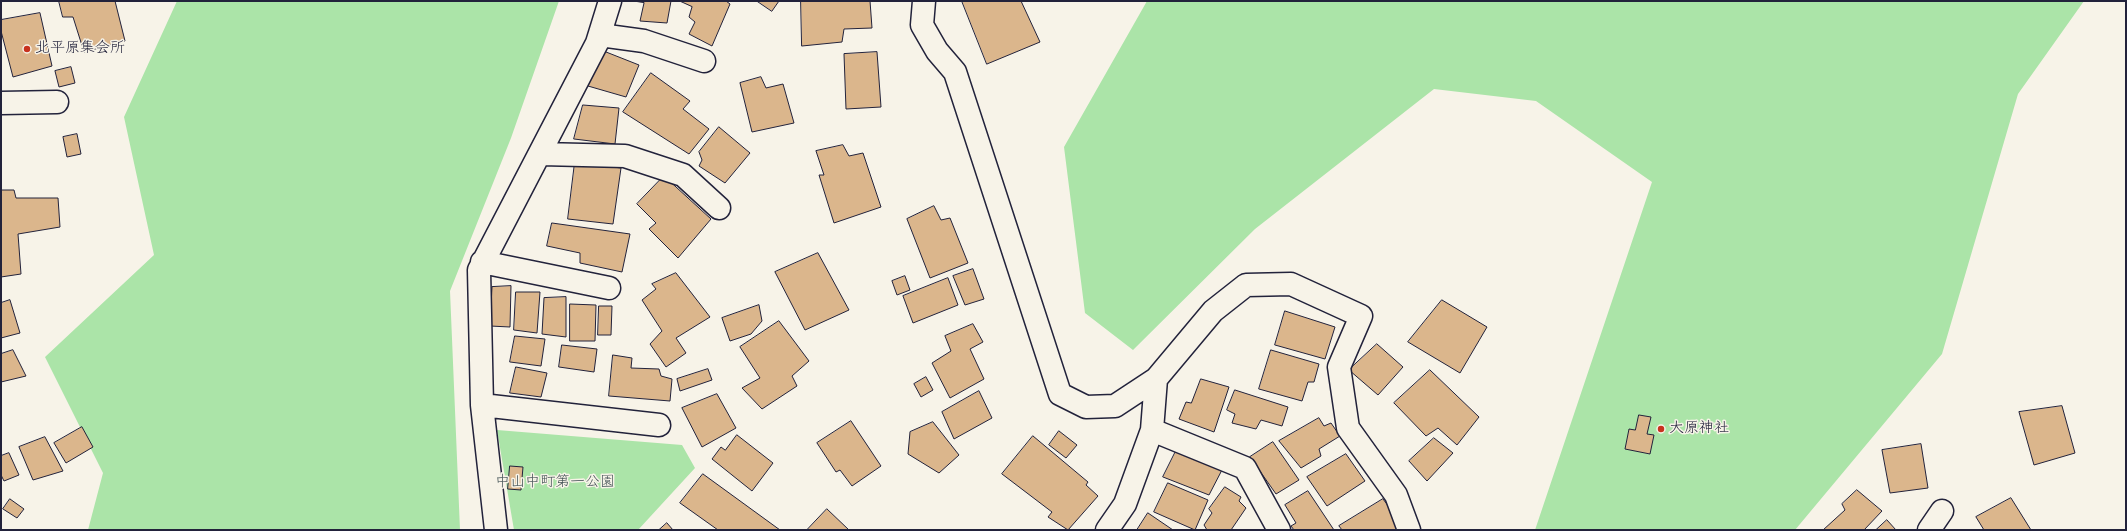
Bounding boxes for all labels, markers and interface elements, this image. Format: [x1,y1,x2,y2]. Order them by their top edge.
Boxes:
place label: 北平原集会所 [35,40,125,58]
marker: 北平原集会所 [22,44,32,54]
place label: 大原神社 [1669,420,1729,438]
marker: 大原神社 [1656,424,1666,434]
park label: 中山中町第一公園 [495,474,615,492]

